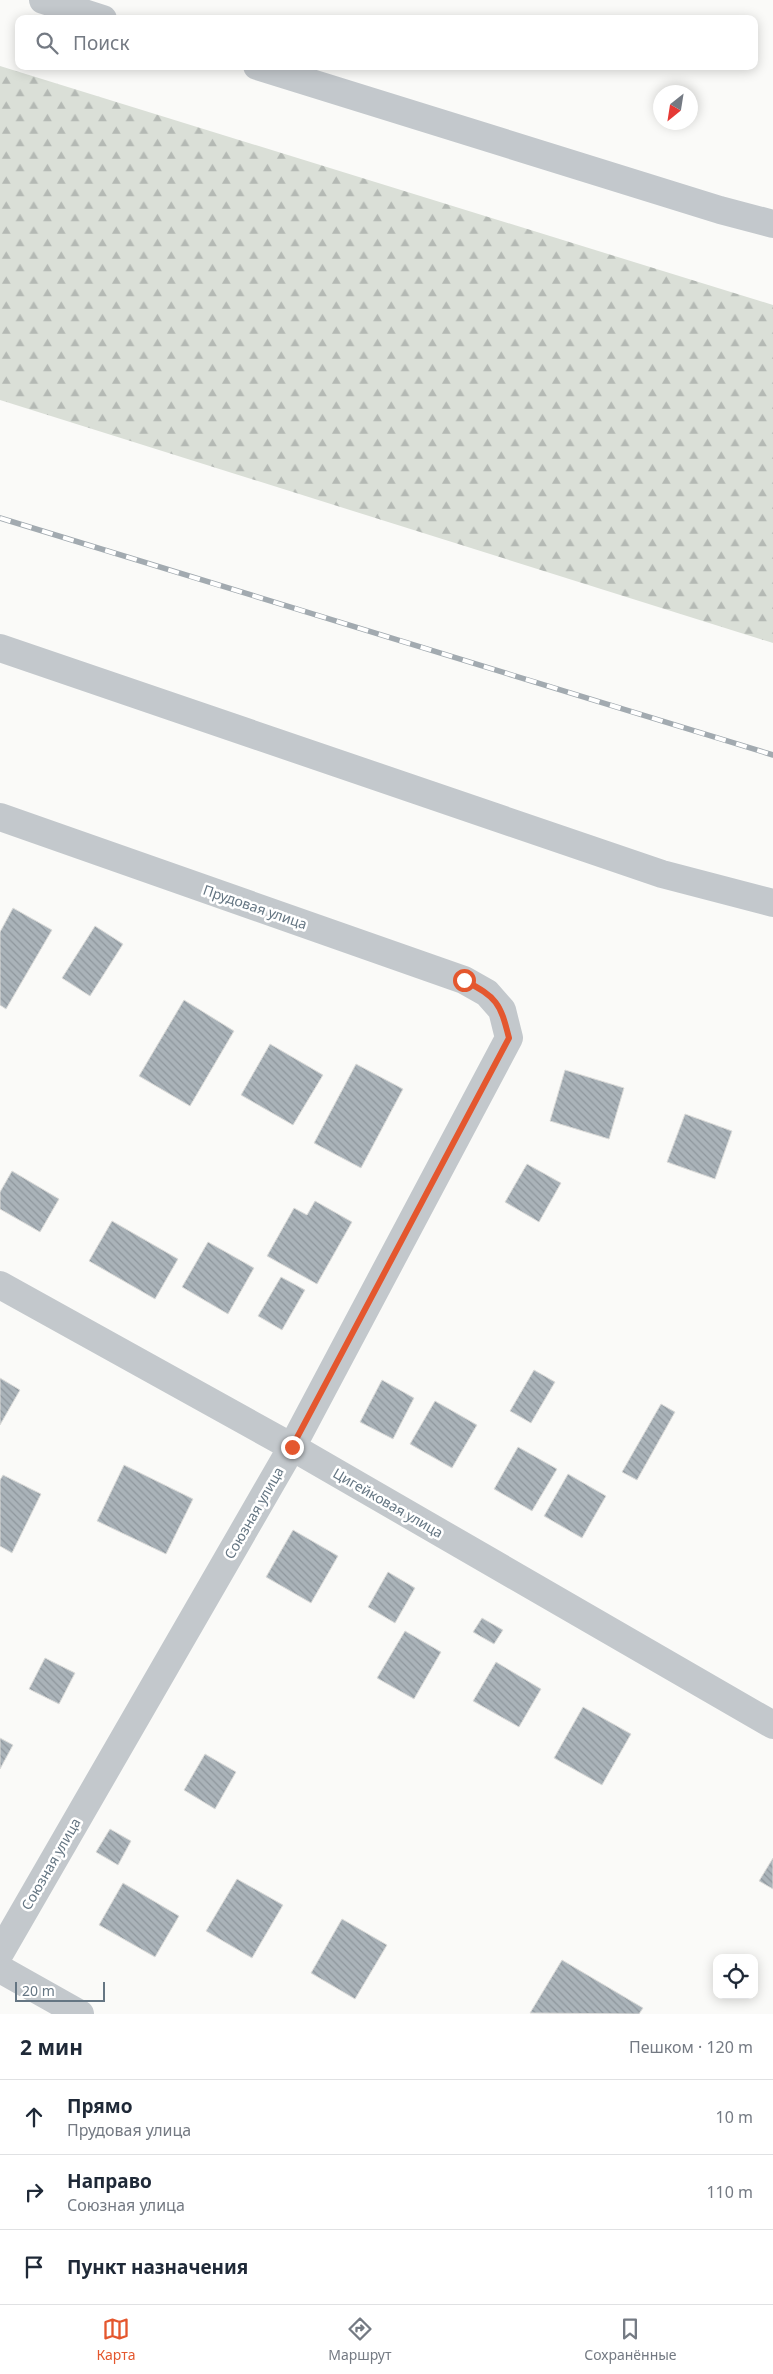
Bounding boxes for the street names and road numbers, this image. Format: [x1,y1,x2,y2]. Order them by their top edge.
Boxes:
street label: Прудовая улица [201,880,310,933]
street label: Союзная улица [220,1463,288,1562]
street label: Цигейковая улица [330,1463,447,1542]
street label: Союзная улица [17,1814,85,1913]

